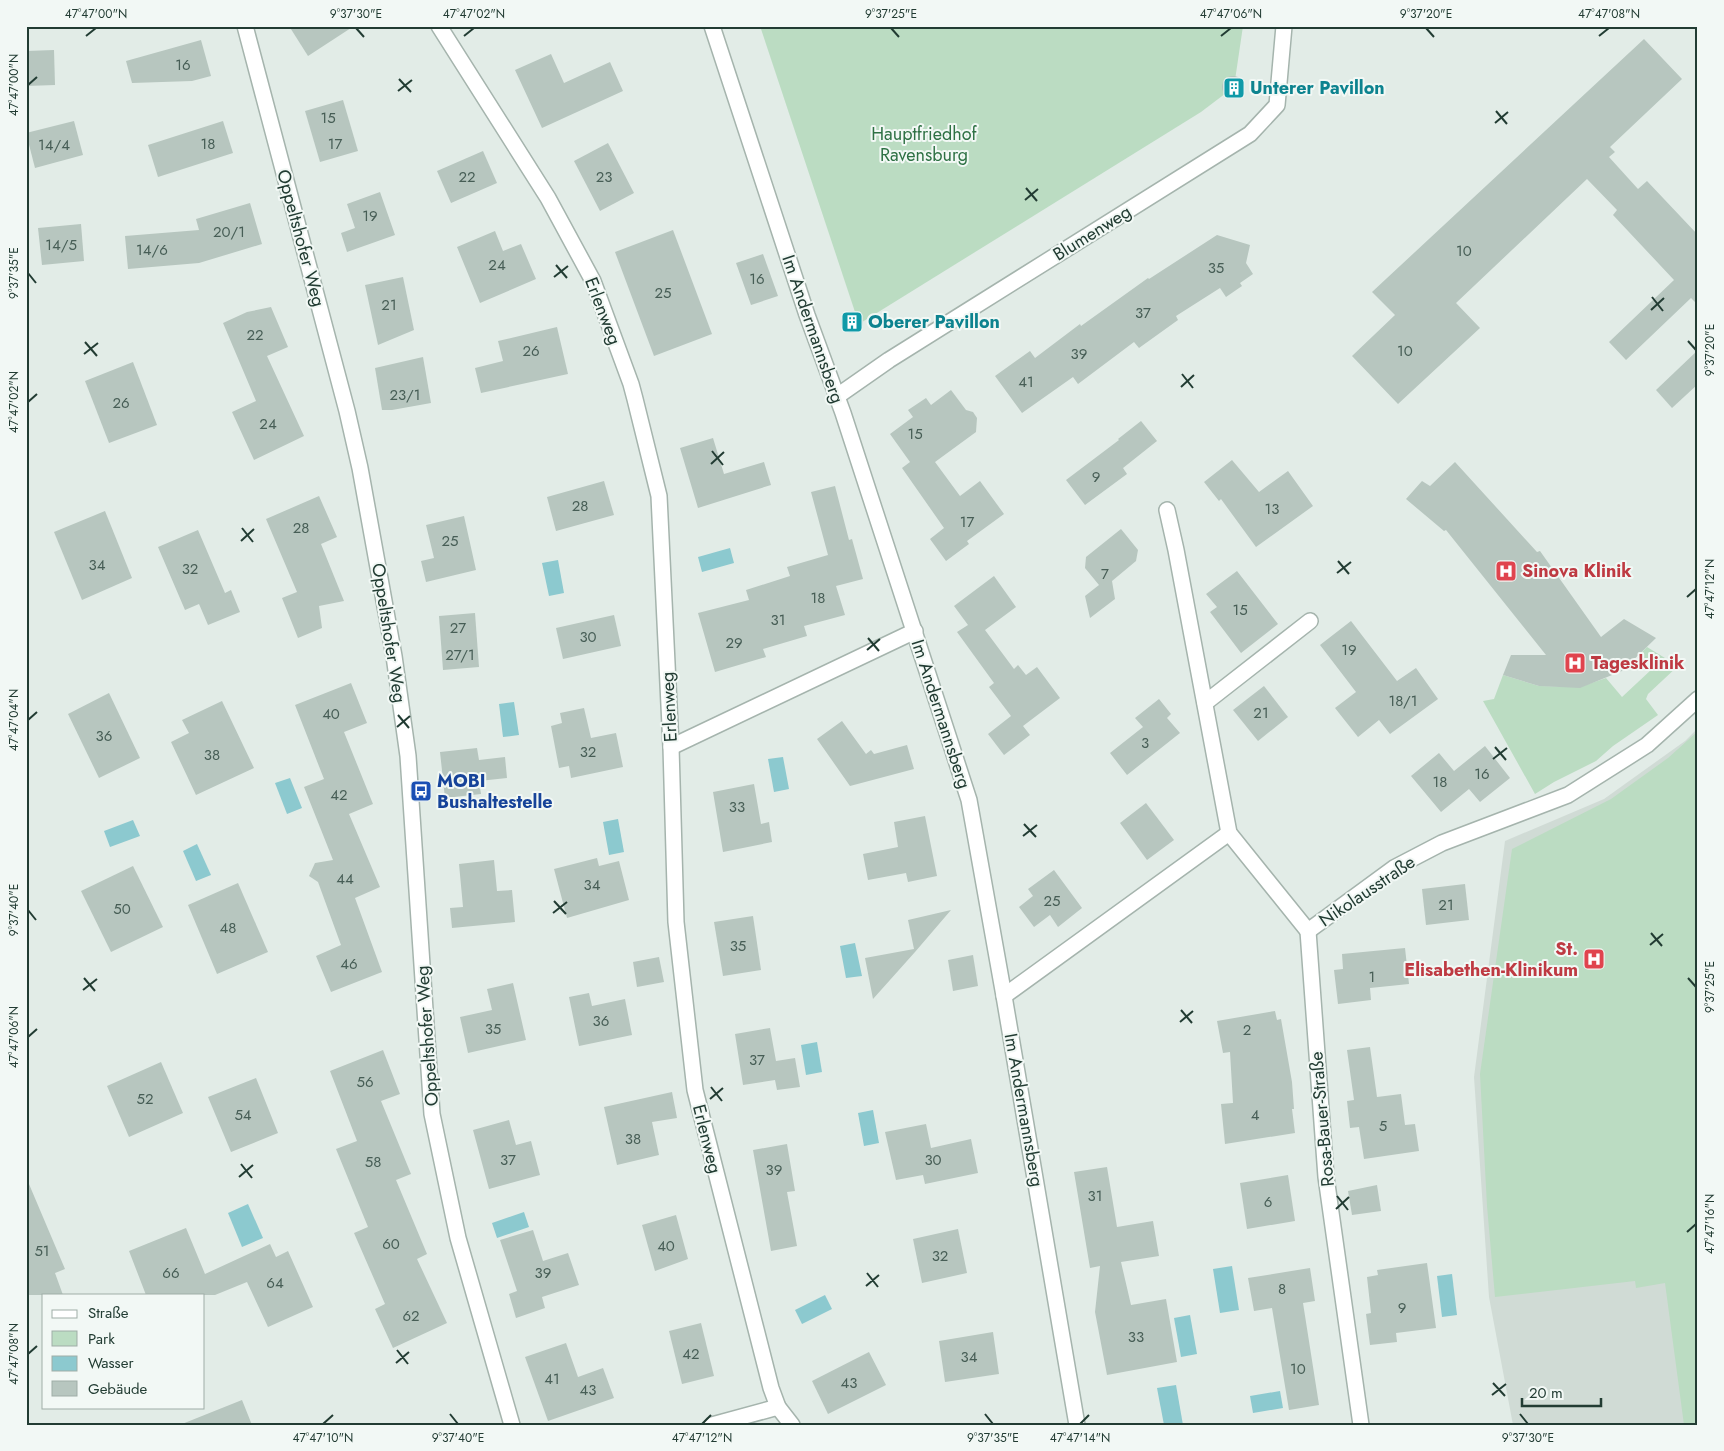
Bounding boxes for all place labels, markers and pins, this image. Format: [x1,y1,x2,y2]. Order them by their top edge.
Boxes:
place label: Unterer Pavillon [1250,75,1385,101]
building icon: Unterer Pavillon [1222,76,1246,100]
place label: Oberer Pavillon [868,309,1000,335]
building icon: Oberer Pavillon [840,310,864,334]
place label: Sinova Klinik [1522,558,1632,584]
hospital icon: Sinova Klinik [1494,559,1518,583]
place label: Tagesklinik [1591,650,1685,676]
hospital icon: Tagesklinik [1563,651,1587,675]
place label: MOBI Bushaltestelle [437,768,553,815]
bus stop icon: MOBI Bushaltestelle [409,779,433,803]
place label: St. Elisabethen-Klinikum [1404,936,1578,983]
hospital icon: St. Elisabethen-Klinikum [1582,947,1606,971]

